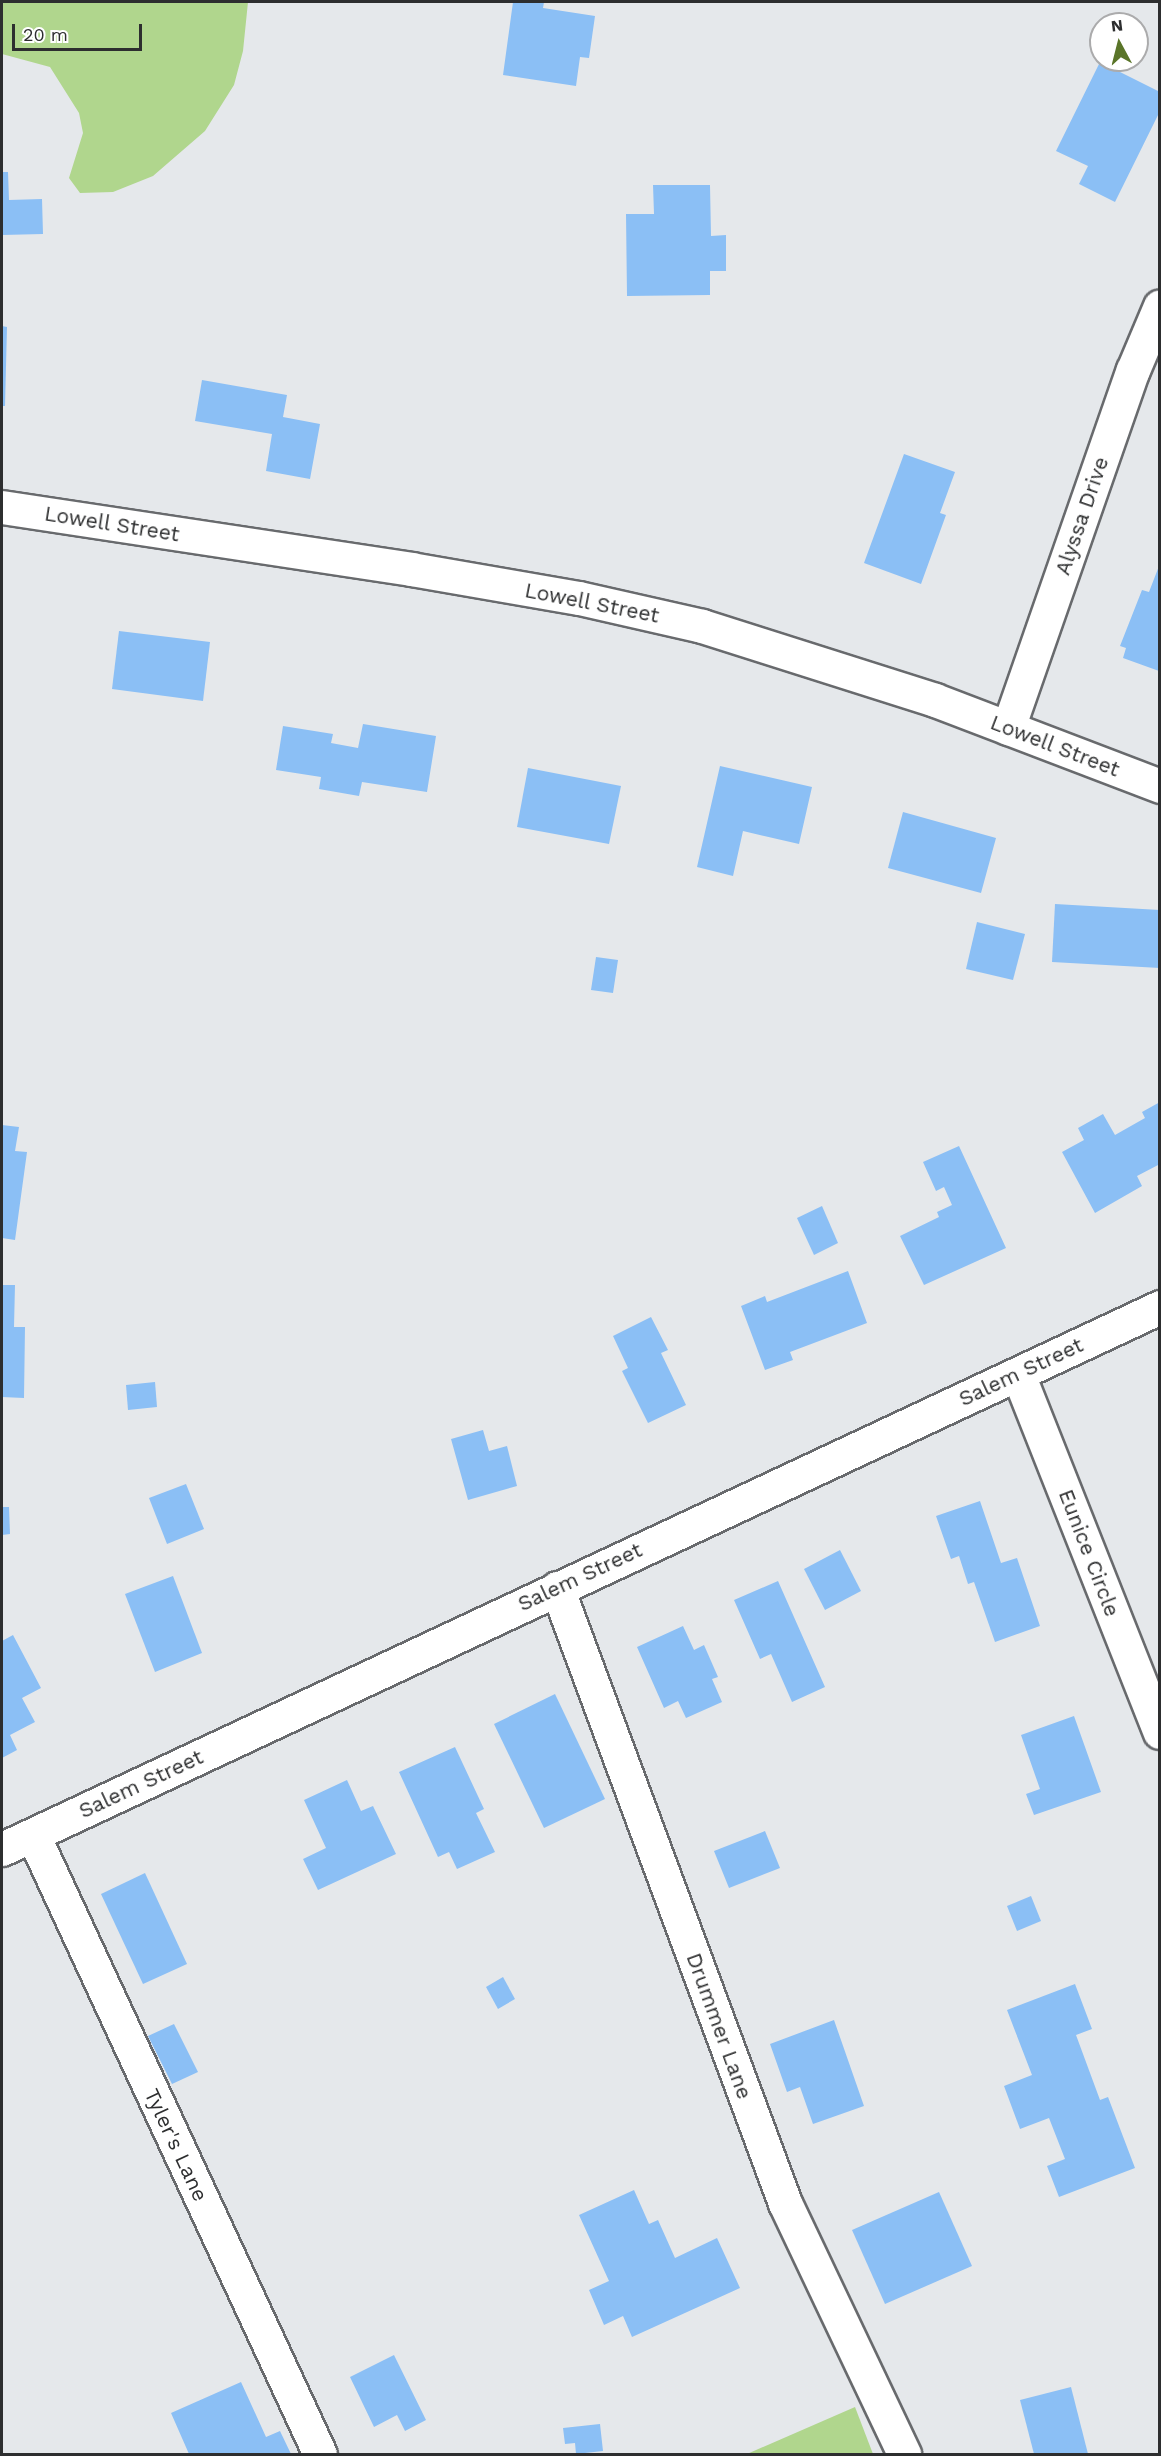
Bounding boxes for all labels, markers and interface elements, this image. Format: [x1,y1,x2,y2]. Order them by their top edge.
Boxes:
scale bar [15,12,146,50]
north arrow [1089,12,1149,72]
text: N [1110,15,1124,36]
text: 20 m [23,24,68,45]
street label: Alyssa Drive [1050,453,1114,579]
street label: Lowell Street [42,501,182,547]
street label: Lowell Street [522,578,662,628]
street label: Lowell Street [987,710,1123,782]
street label: Salem Street [955,1332,1087,1412]
street label: Eunice Circle [1053,1486,1125,1620]
street label: Salem Street [514,1537,646,1617]
street label: Salem Street [75,1744,207,1824]
street label: Drummer Lane [681,1949,757,2103]
street label: Tyler's Lane [139,2085,213,2205]

